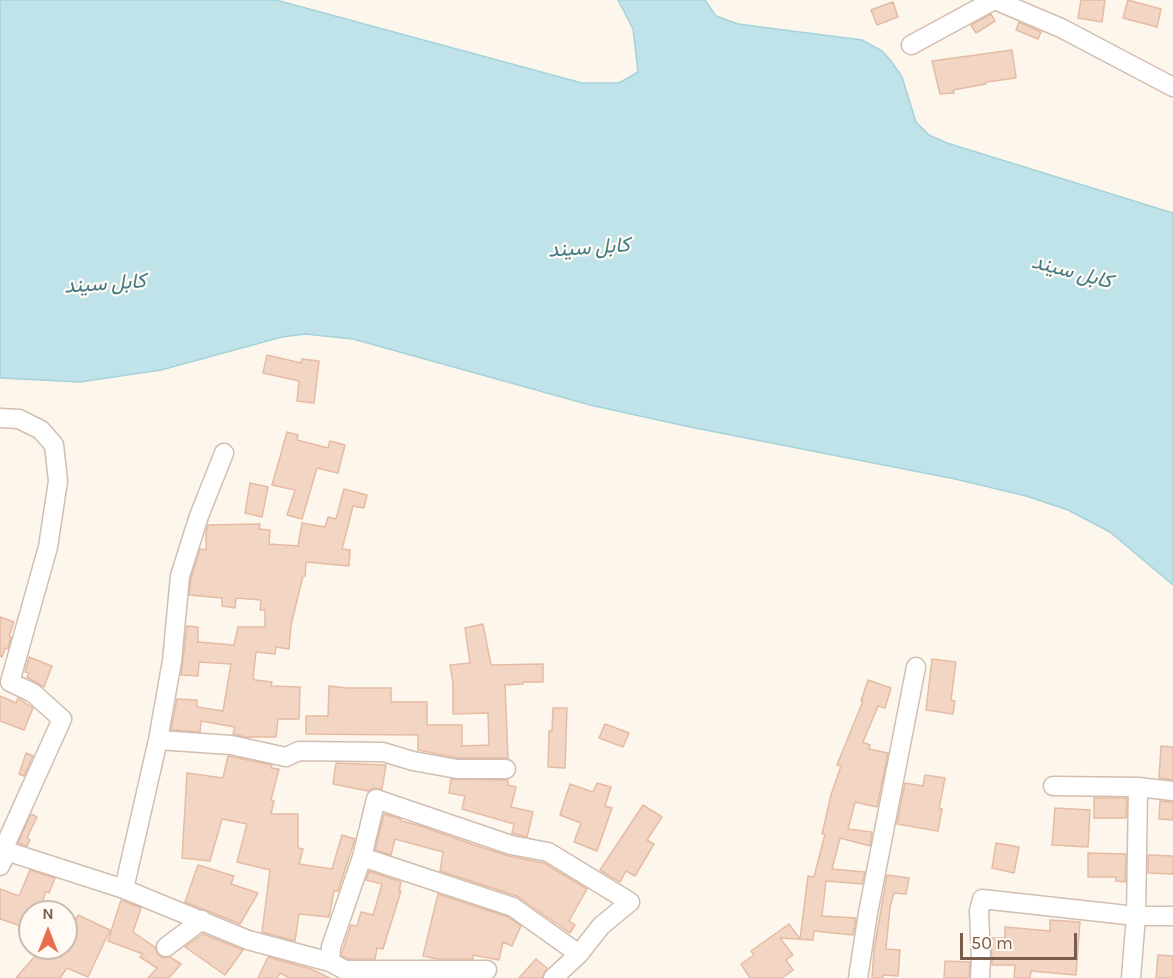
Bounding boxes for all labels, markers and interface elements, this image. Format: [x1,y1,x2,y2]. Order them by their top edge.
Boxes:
water label: کابل سيند [547,233,631,263]
water label: کابل سيند [1029,249,1115,295]
water label: کابل سيند [63,269,147,299]
north arrow [18,900,78,960]
text: N [42,904,54,923]
scale bar [963,921,1080,959]
text: 50 m [971,932,1013,954]

